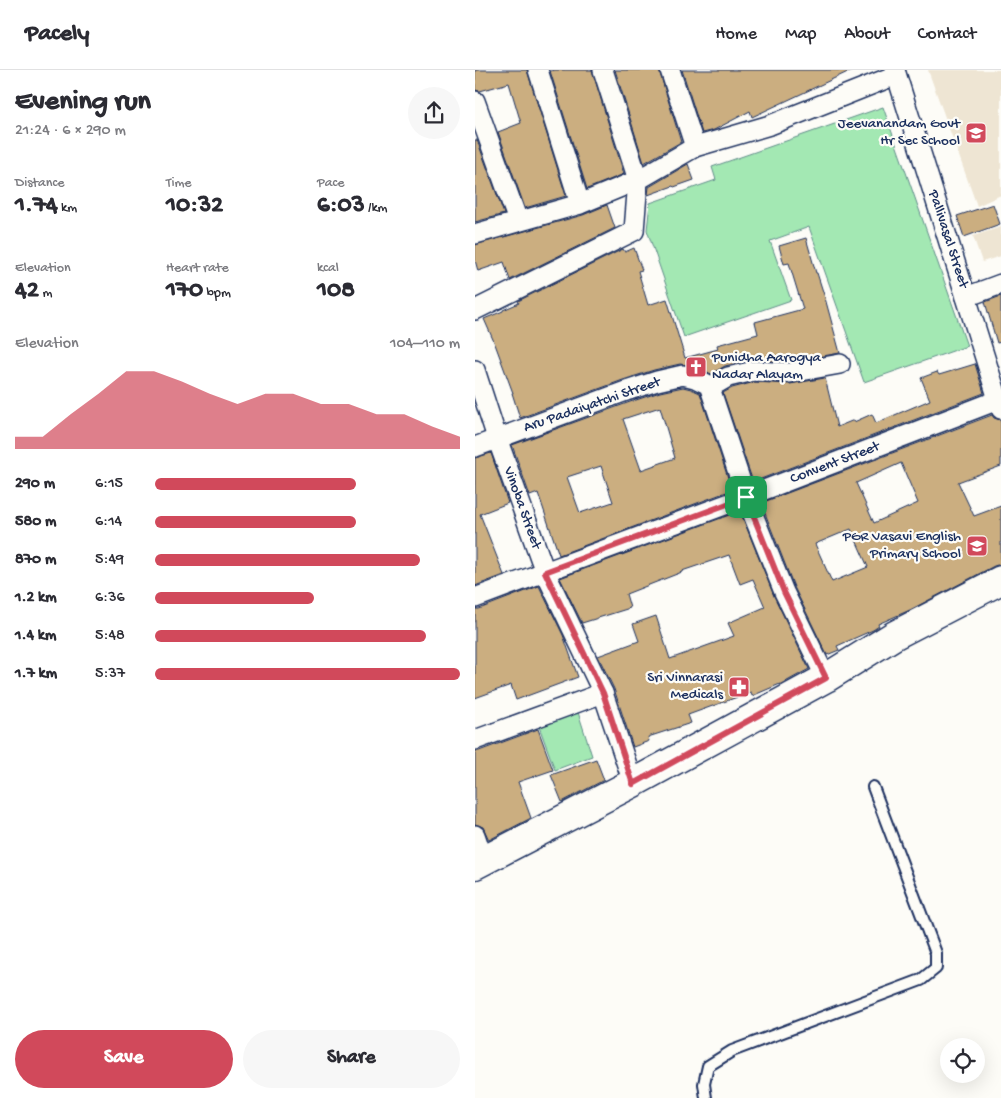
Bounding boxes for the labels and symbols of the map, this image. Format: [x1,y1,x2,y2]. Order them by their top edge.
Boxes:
place label: Jeevanandam Govt Hr Sec School [838,115,962,150]
school or university icon: Jeevanandam Govt Hr Sec School [964,121,988,145]
street label: Pallivasal Street [923,187,973,292]
place label: Punidha Aarogya Nadar Alayam [711,349,822,384]
church icon: Punidha Aarogya Nadar Alayam [684,355,708,379]
street label: Aru Padaiyatchi Street [521,373,665,437]
street label: Convent Street [788,437,884,488]
street label: Vinoba Street [498,463,546,553]
pin [725,476,767,518]
place label: PGR Vasavi English Primary School [842,528,961,563]
school or university icon: PGR Vasavi English Primary School [965,534,989,558]
place label: Sri Vinnarasi Medicals [647,669,723,704]
pharmacy icon: Sri Vinnarasi Medicals [727,675,751,699]

